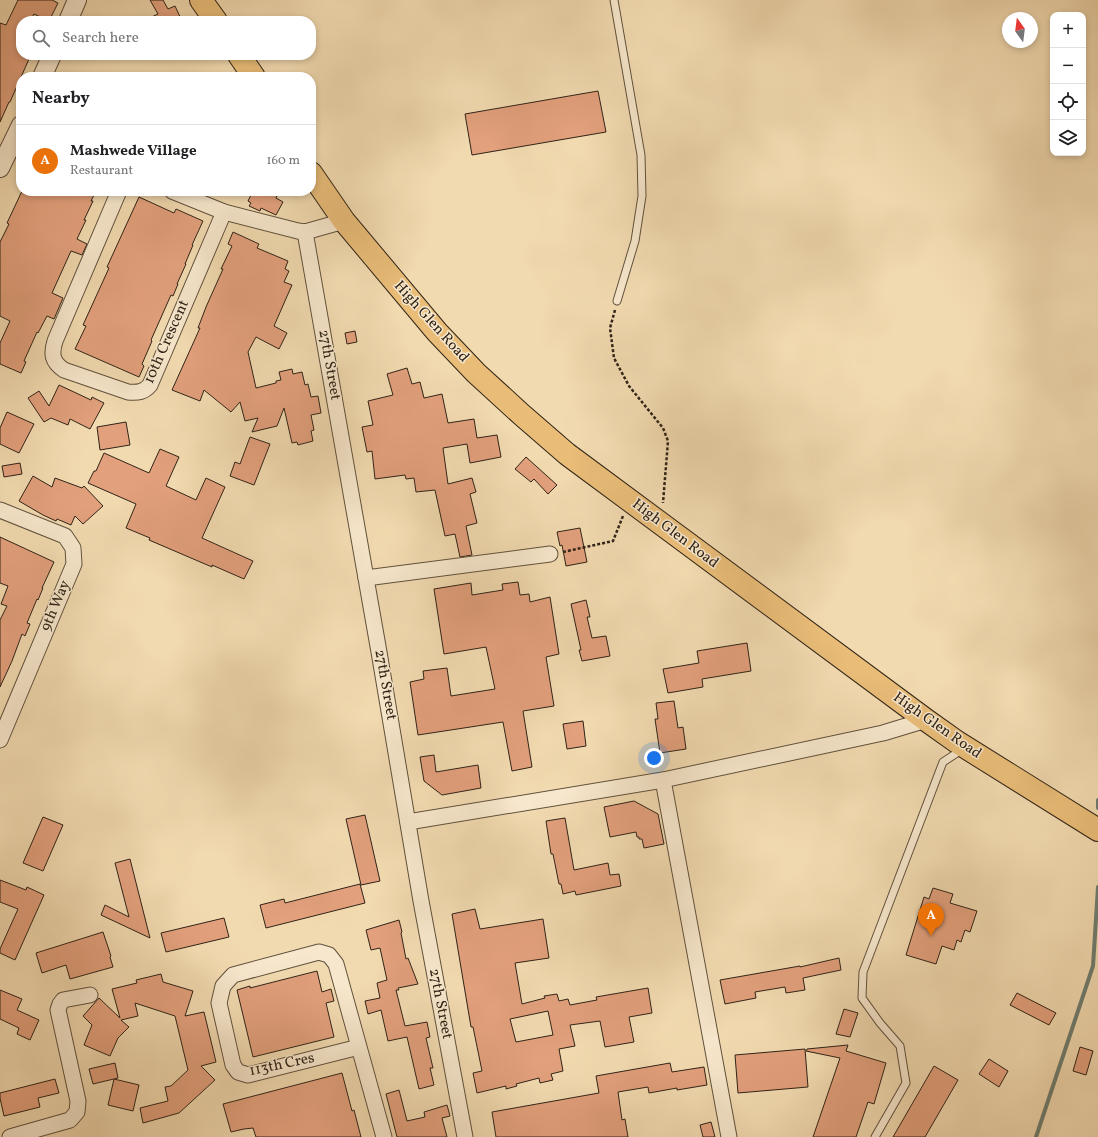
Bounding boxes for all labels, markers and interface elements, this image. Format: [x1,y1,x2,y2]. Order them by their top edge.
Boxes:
north arrow [1002,12,1038,48]
map controls [1050,12,1086,156]
button: + [1050,12,1086,48]
search box [16,16,316,60]
icon: search [30,27,52,49]
text: Search here [62,28,139,49]
button: − [1050,48,1086,84]
button: locate [1050,84,1086,120]
text: Nearby [32,87,90,110]
button: layers [1050,120,1086,156]
text: Mashwede Village [70,141,197,162]
text: A [40,152,50,170]
text: 160 m [266,152,300,170]
text: Restaurant [70,162,133,180]
street label: High Glen Road [388,276,474,368]
street label: 10th Crescent [139,297,195,387]
street label: 27th Street [312,328,346,402]
street label: High Glen Road [627,494,723,574]
street label: 9th Way [36,577,76,635]
street label: 27th Street [368,648,402,722]
street label: High Glen Road [888,688,986,764]
your location [644,748,664,768]
pin: A [918,903,944,936]
street label: 27th Street [423,967,457,1041]
street label: 113th Cres [247,1048,317,1082]

